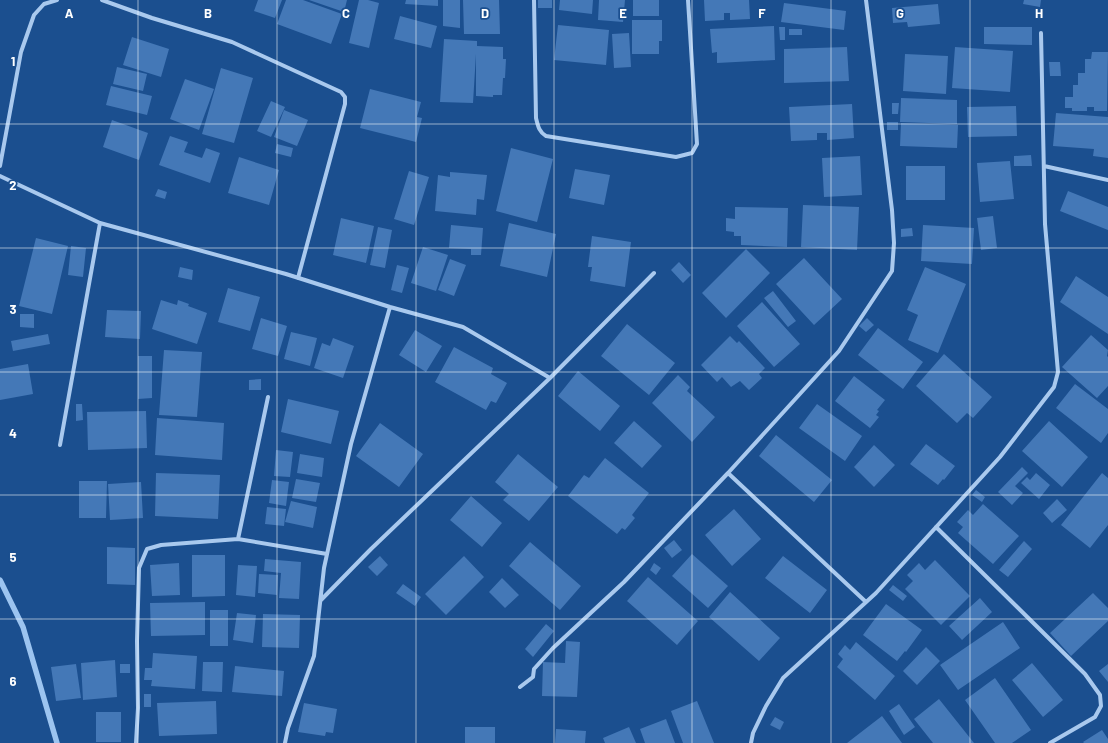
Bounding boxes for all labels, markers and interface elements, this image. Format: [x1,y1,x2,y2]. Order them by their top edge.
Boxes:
text: A [65,5,74,21]
text: B [204,5,212,21]
text: C [342,5,350,21]
text: D [481,5,489,21]
text: E [619,5,627,21]
text: F [758,5,766,21]
text: G [896,5,904,21]
text: H [1035,5,1043,21]
text: 1 [11,53,15,69]
text: 2 [9,177,17,193]
text: 3 [9,301,17,317]
text: 4 [9,425,17,441]
text: 5 [9,549,17,565]
text: 6 [10,673,17,689]

